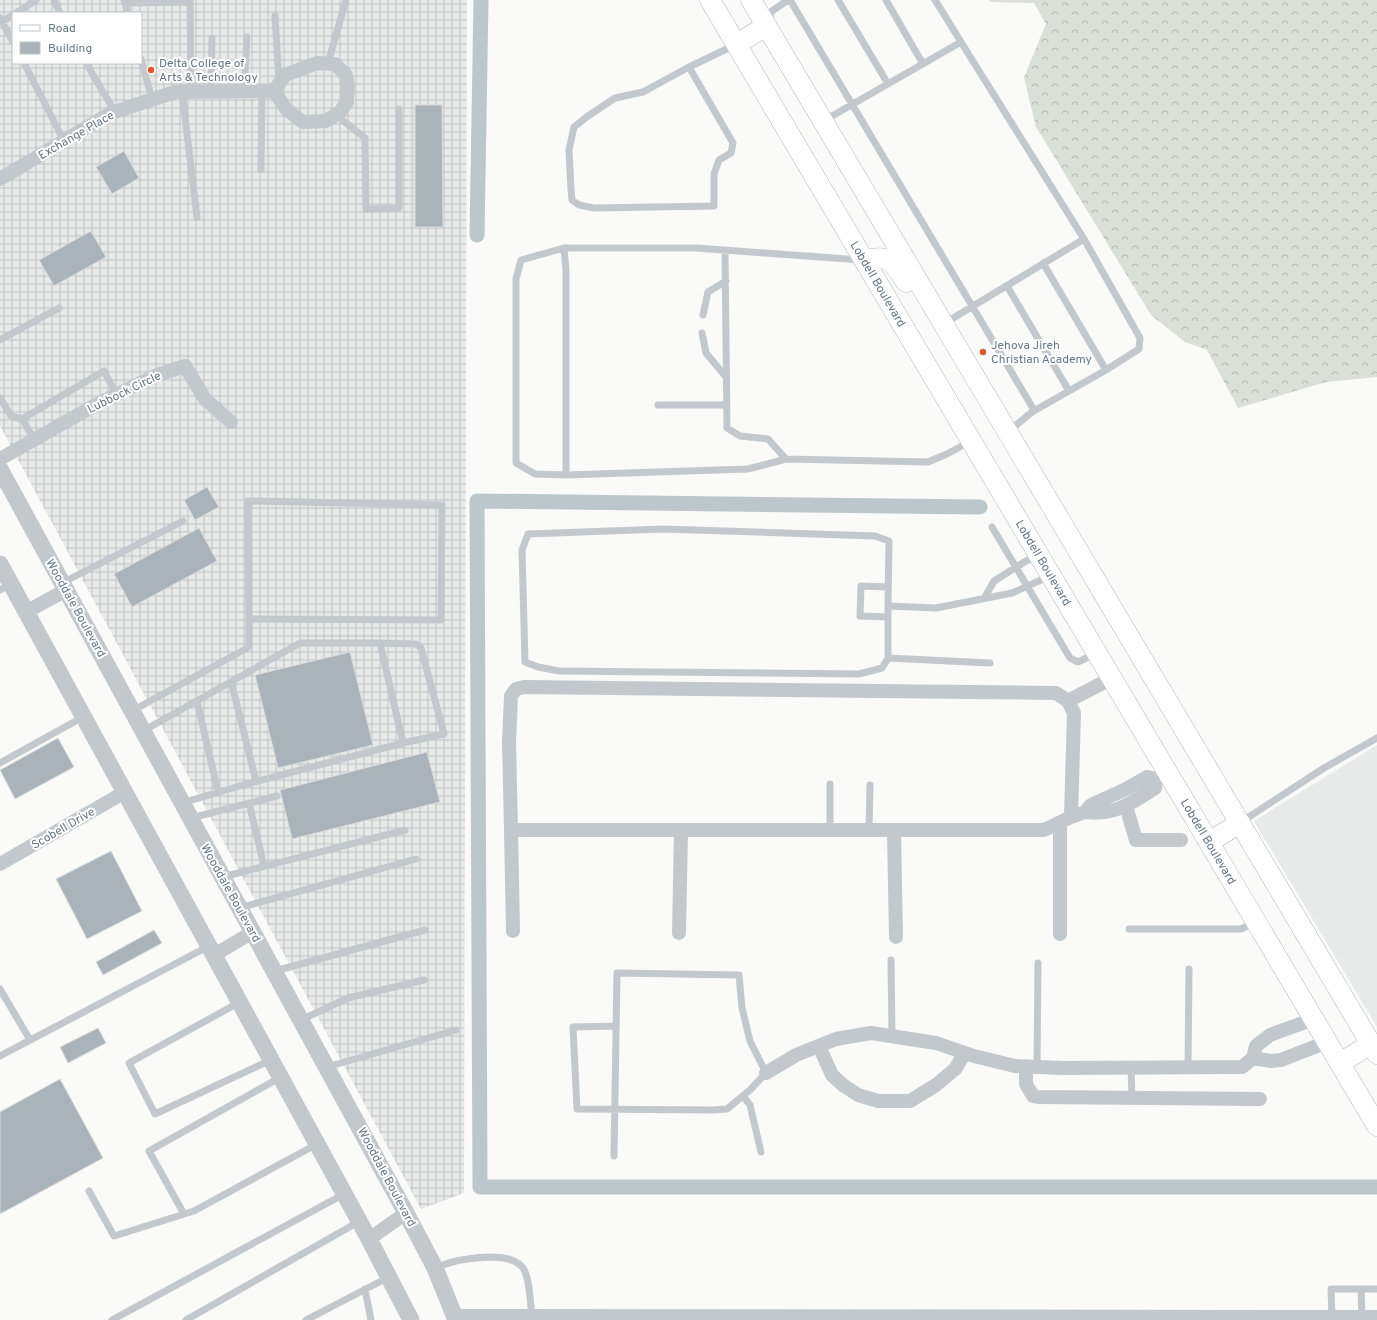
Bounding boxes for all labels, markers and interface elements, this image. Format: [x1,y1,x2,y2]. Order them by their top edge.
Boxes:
legend [12,12,142,64]
text: Road [48,21,76,37]
text: Building [48,41,92,57]
place label: Delta College of Arts & Technology [159,56,258,86]
marker: Delta College of Arts & Technology [146,65,156,75]
street label: Exchange Place [36,108,117,164]
street label: Lobdell Boulevard [846,239,909,330]
place label: Jehova Jireh Christian Academy [991,338,1092,368]
marker: Jehova Jireh Christian Academy [978,347,988,357]
street label: Lubbock Circle [85,368,164,418]
street label: Lobdell Boulevard [1011,517,1074,609]
street label: Wooddale Boulevard [41,556,109,661]
street label: Lobdell Boulevard [1176,796,1239,888]
street label: Scobell Drive [29,804,98,853]
street label: Wooddale Boulevard [196,841,264,946]
street label: Wooddale Boulevard [353,1125,419,1230]

